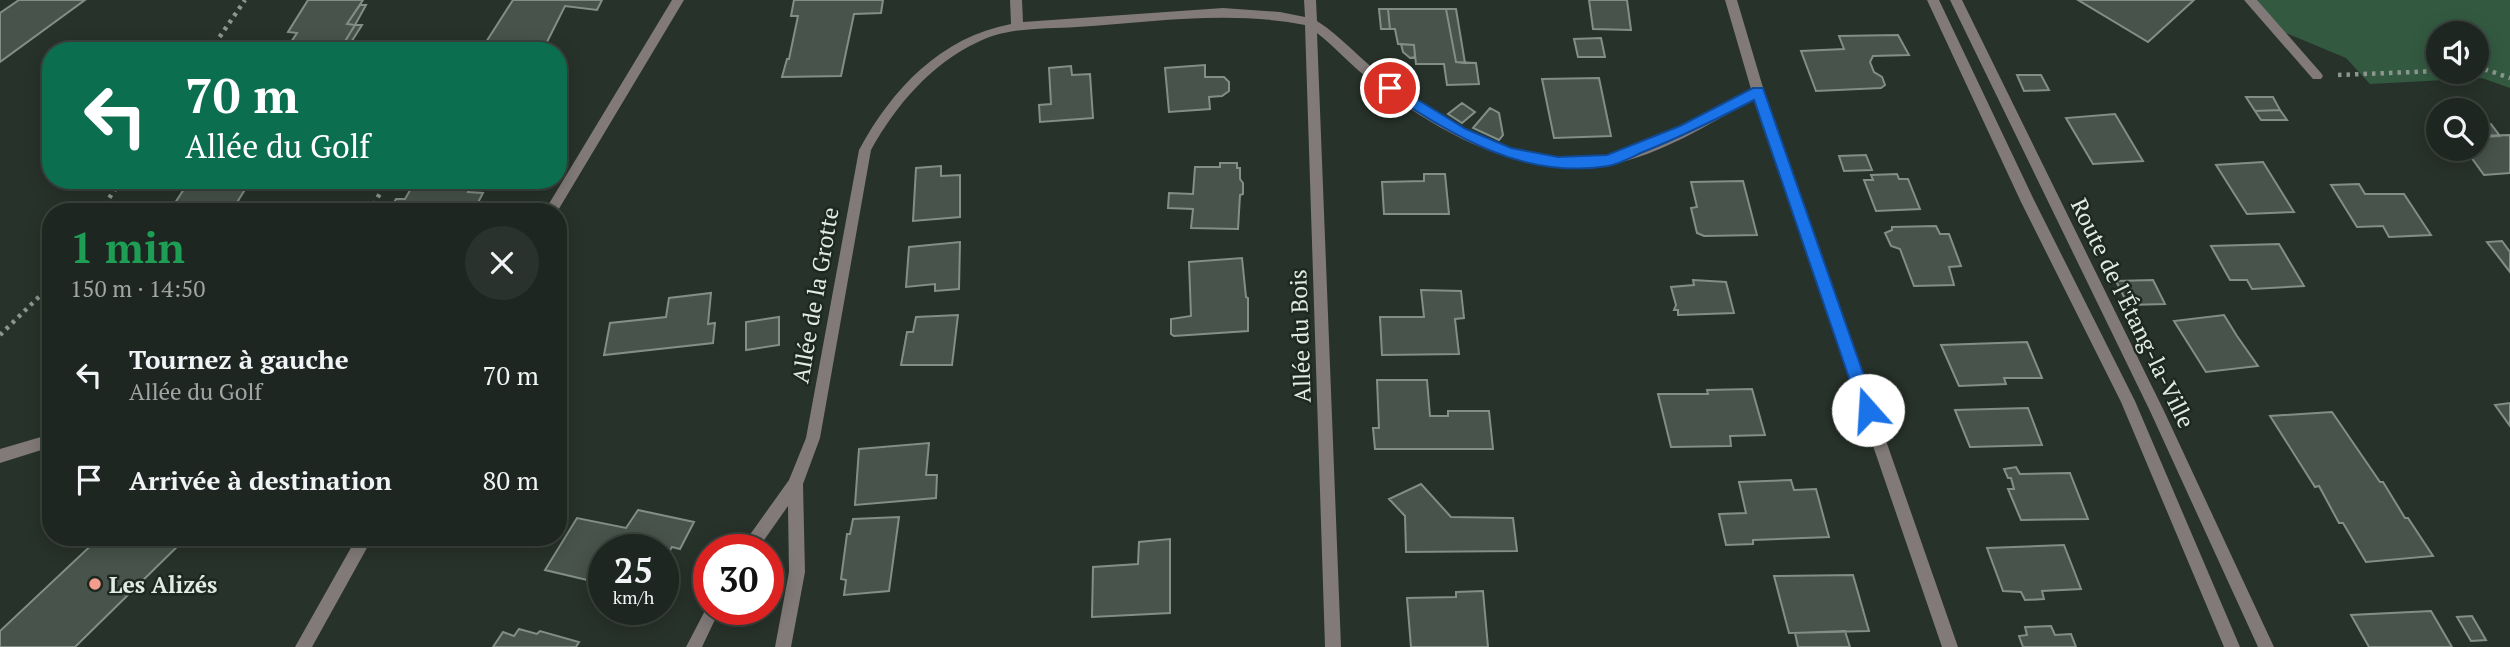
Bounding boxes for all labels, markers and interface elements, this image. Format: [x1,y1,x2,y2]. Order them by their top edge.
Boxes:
map controls [2426,21,2489,161]
button: sound [2426,21,2489,84]
pin [1360,58,1420,118]
text: 70 m [185,62,299,127]
icon: arrive [1371,69,1409,107]
icon: left [70,70,161,161]
button: search [2426,98,2489,161]
text: Allée du Golf [185,125,370,167]
street label: Route de l'Étang-la-Ville [2064,193,2202,433]
street label: Allée de la Grotte [784,205,846,385]
text: 1 min [70,219,185,275]
button: close [465,226,539,300]
street label: Allée du Bois [1282,269,1318,403]
text: 150 m · 14:50 [70,273,205,304]
text: Tournez à gauche [129,342,349,376]
icon: left [70,356,108,394]
text: 70 m [483,358,539,392]
position arrow [1831,373,1905,447]
text: Allée du Golf [129,376,262,407]
icon: arrive [70,461,108,499]
text: Arrivée à destination [129,463,392,497]
text: 80 m [483,463,539,497]
speed limit sign: 30 [693,534,784,625]
text: 25 [614,547,653,593]
place label: Les Alizés [109,569,217,600]
marker: Les Alizés [87,576,103,592]
text: km/h [613,585,654,609]

